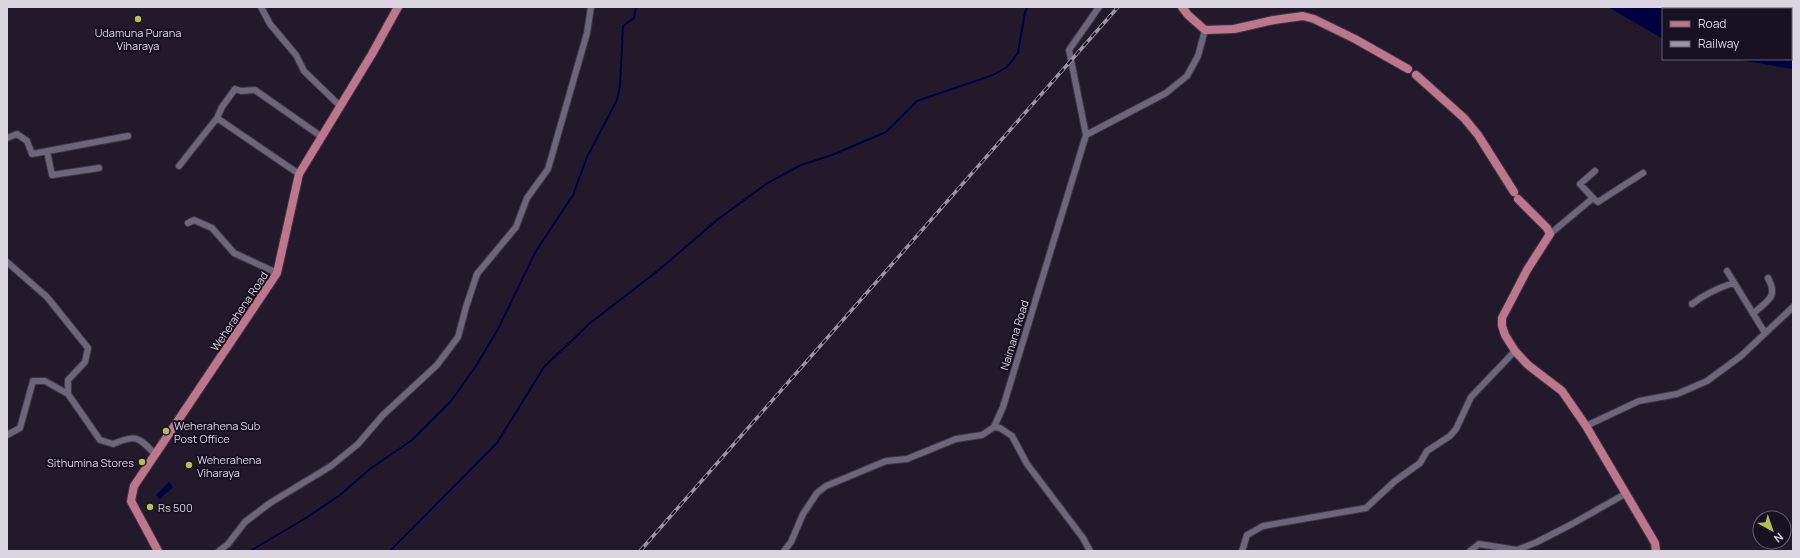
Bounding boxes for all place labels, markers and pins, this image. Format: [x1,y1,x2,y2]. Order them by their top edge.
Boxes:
marker: Udamuna Purana Viharaya [133,14,143,24]
place label: Udamuna Purana Viharaya [95,25,181,53]
place label: Weherahena Sub Post Office [174,418,261,446]
marker: Weherahena Sub Post Office [161,426,171,436]
place label: Weherahena Viharaya [197,452,261,480]
place label: Sithumina Stores [47,455,134,470]
marker: Sithumina Stores [137,457,147,467]
marker: Weherahena Viharaya [184,460,194,470]
place label: Rs 500 [158,500,193,515]
marker: Rs 500 [145,502,155,512]

